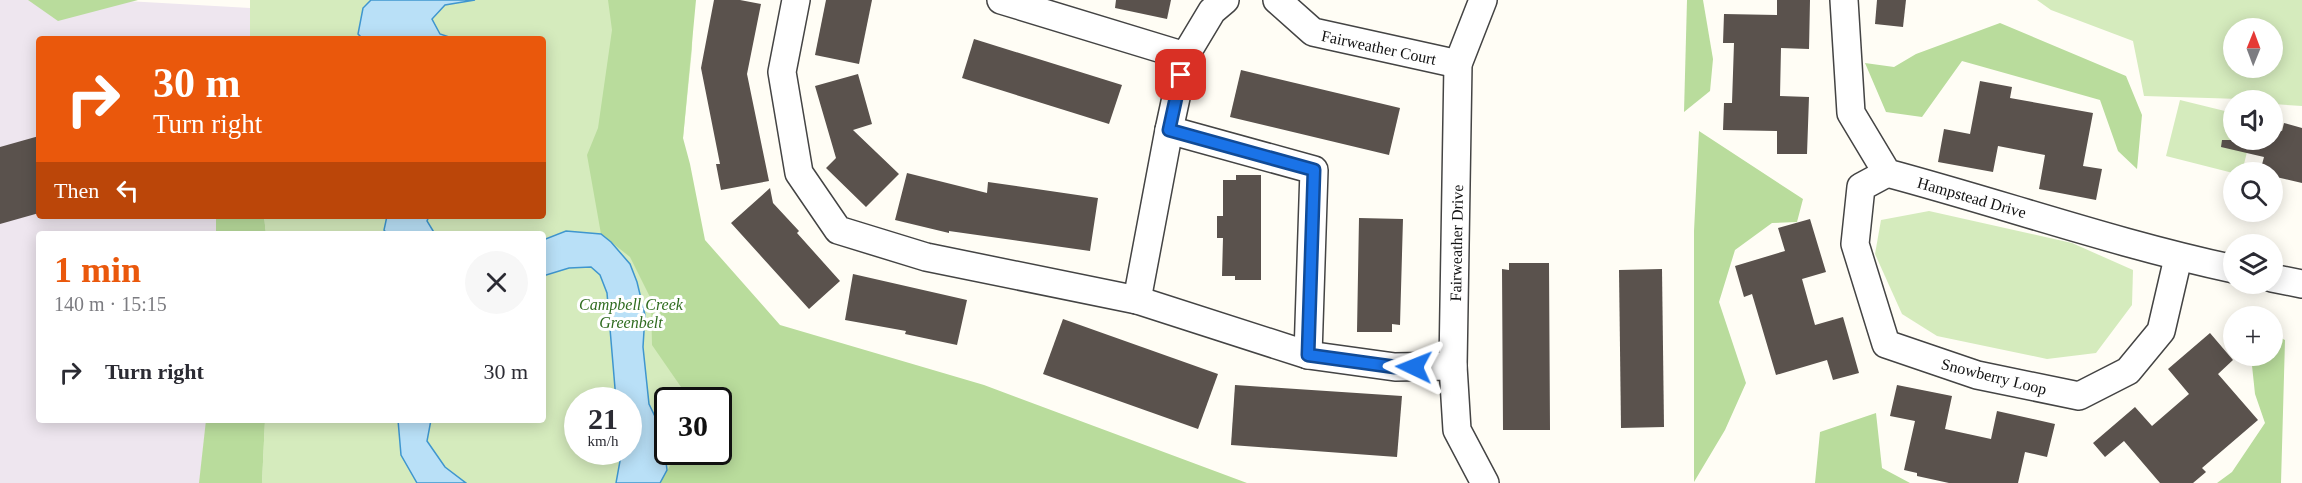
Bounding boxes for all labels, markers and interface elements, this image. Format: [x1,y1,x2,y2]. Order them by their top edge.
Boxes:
north arrow [2223,18,2283,78]
map controls [2223,18,2283,366]
street label: Fairweather Court [1320,27,1438,68]
pin [1155,49,1206,100]
icon: arrive [1164,58,1197,91]
icon: right [54,60,132,138]
text: 30 m [153,60,241,106]
button: sound [2223,90,2283,150]
text: Turn right [153,109,262,139]
button: search [2223,162,2283,222]
icon: left [111,174,144,207]
street label: Hampstead Drive [1915,174,2028,222]
text: Then [54,178,99,203]
street label: Fairweather Drive [1447,184,1466,302]
button: layers [2223,234,2283,294]
text: 1 min [54,250,141,290]
button: close [465,251,528,314]
text: 140 m · 15:15 [54,293,167,315]
park label: Campbell Creek Greenbelt [579,296,684,331]
button: + [2223,306,2283,366]
position arrow [1382,335,1446,399]
street label: Snowberry Loop [1939,355,2048,399]
icon: right [54,356,87,389]
text: Turn right [105,359,204,384]
text: 30 m [483,359,528,384]
speed limit sign: 30 [654,387,732,465]
text: 21 [588,402,618,435]
text: km/h [588,433,618,449]

